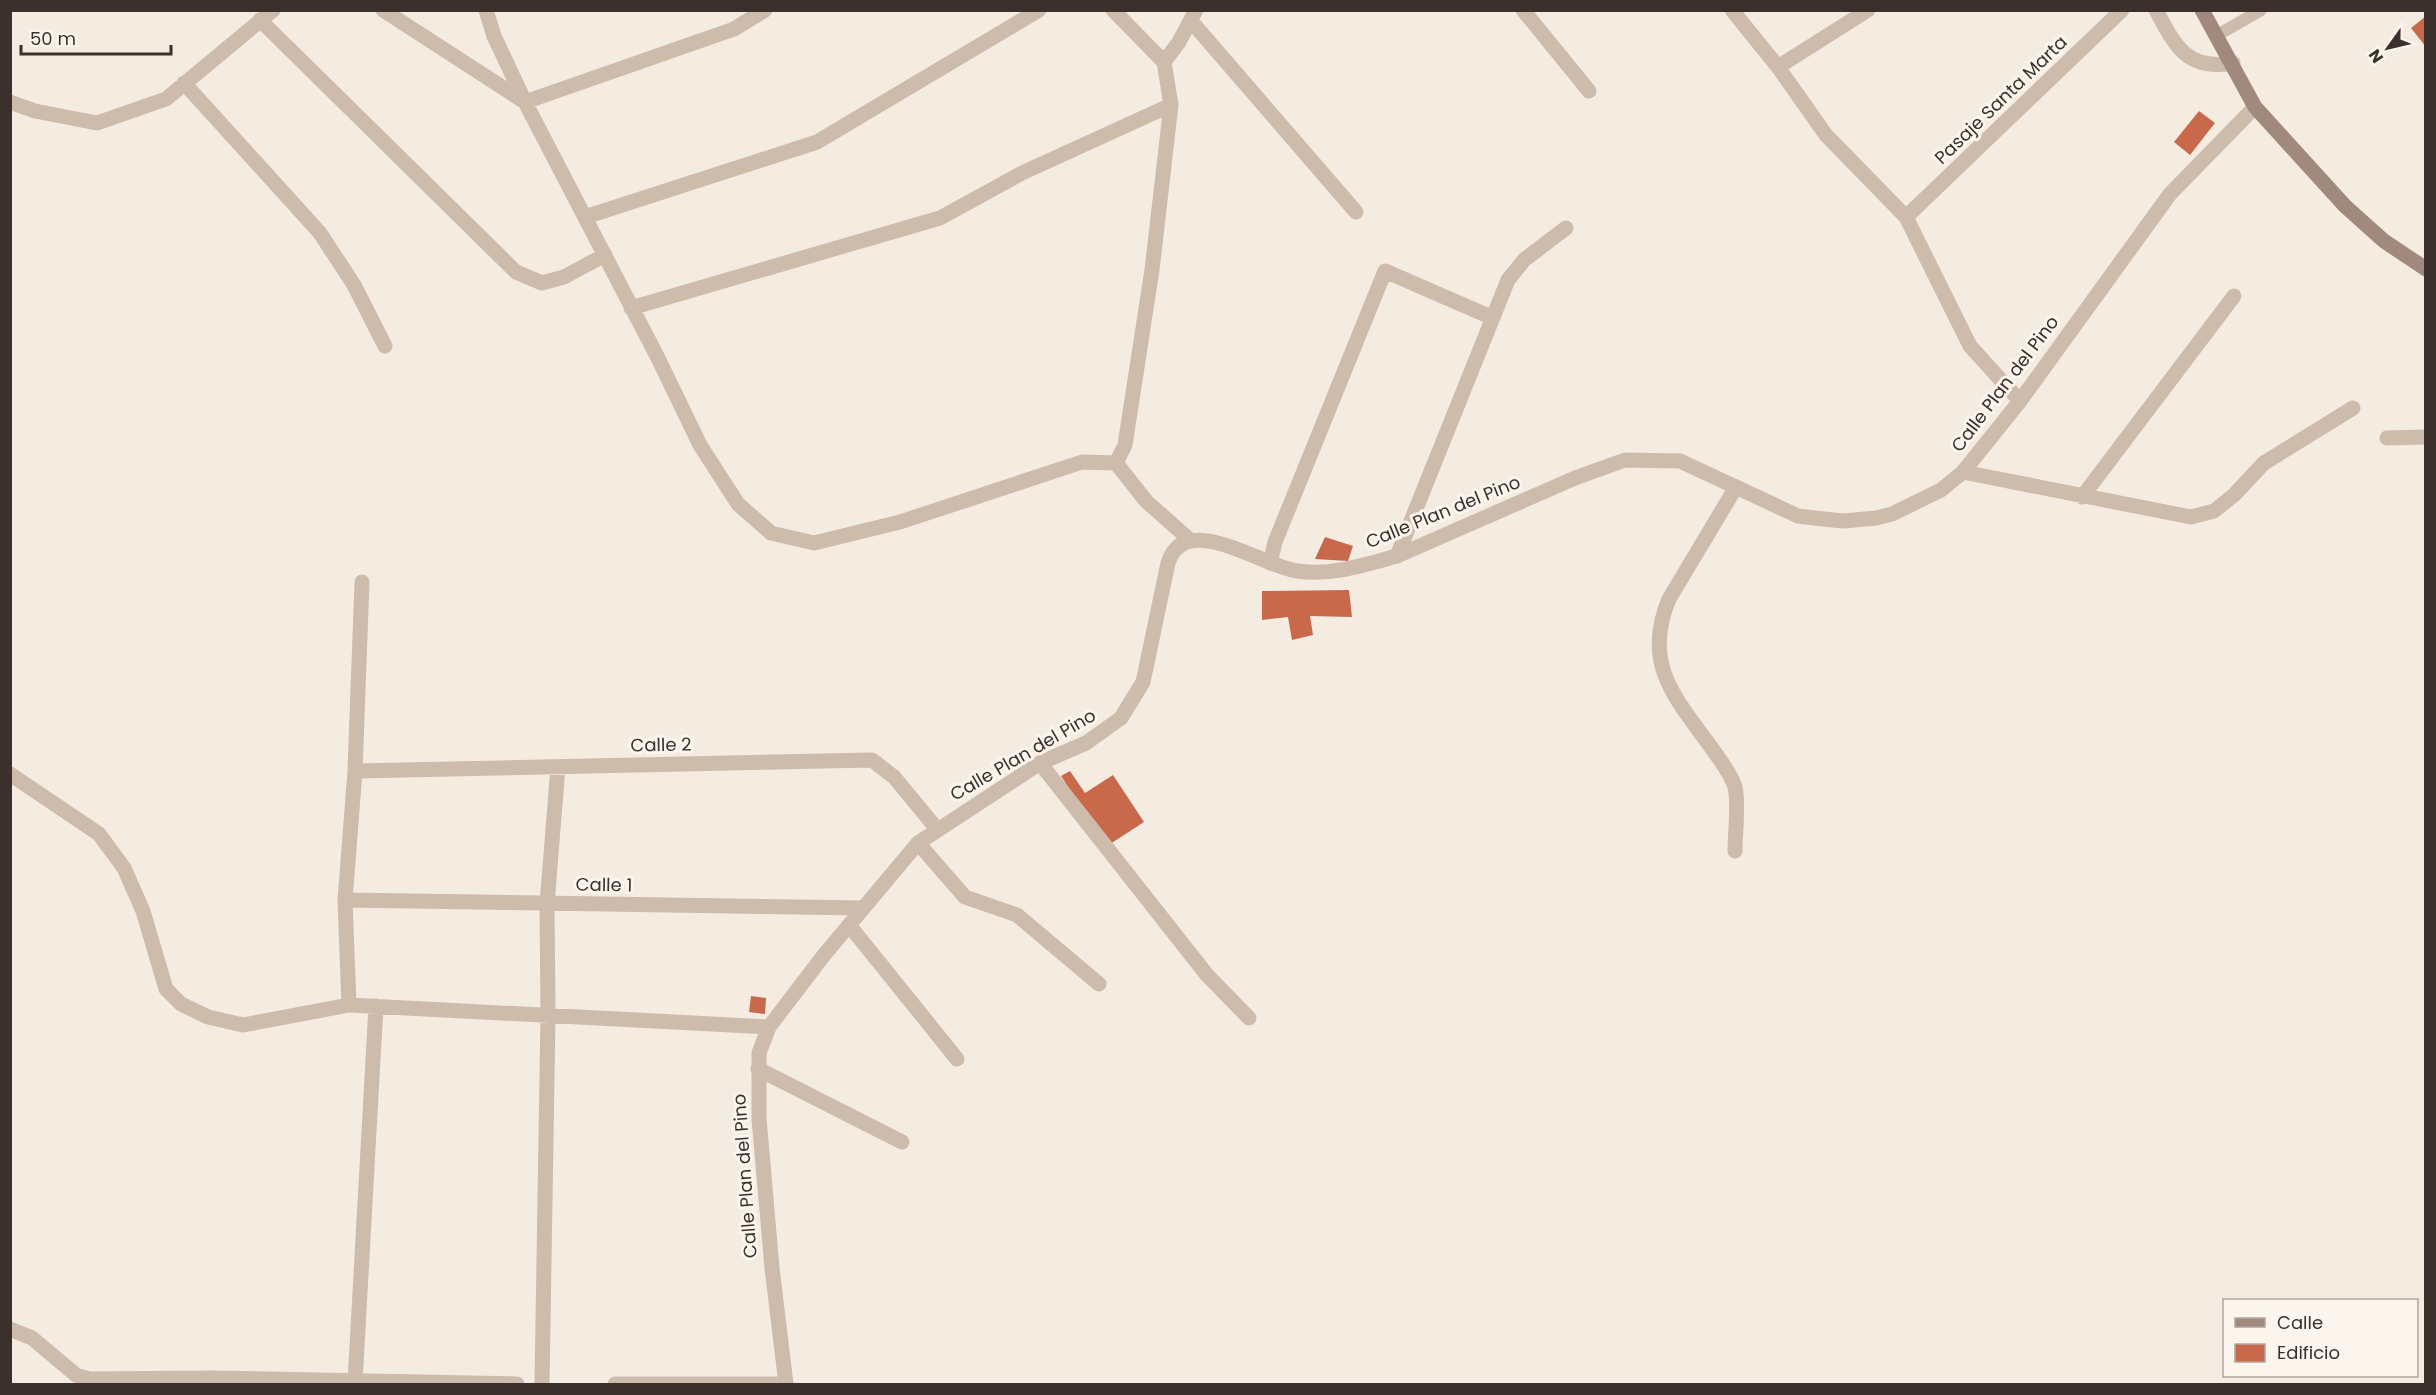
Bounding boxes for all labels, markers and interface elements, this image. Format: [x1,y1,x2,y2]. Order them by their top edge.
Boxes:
scale bar [21,18,171,56]
north arrow [2358,18,2418,78]
text: 50 m [30,26,76,51]
street label: Pasaje Santa Marta [1929,30,2072,170]
text: N [2363,45,2389,68]
street label: Calle Plan del Pino [1945,310,2064,457]
street label: Calle Plan del Pino [1362,469,1524,554]
street label: Calle Plan del Pino [945,703,1100,807]
street label: Calle 2 [630,731,692,758]
street label: Calle 1 [575,872,633,897]
street label: Calle Plan del Pino [726,1093,763,1259]
legend [2223,1299,2418,1377]
text: Calle [2277,1310,2323,1335]
text: Edificio [2277,1340,2340,1365]

